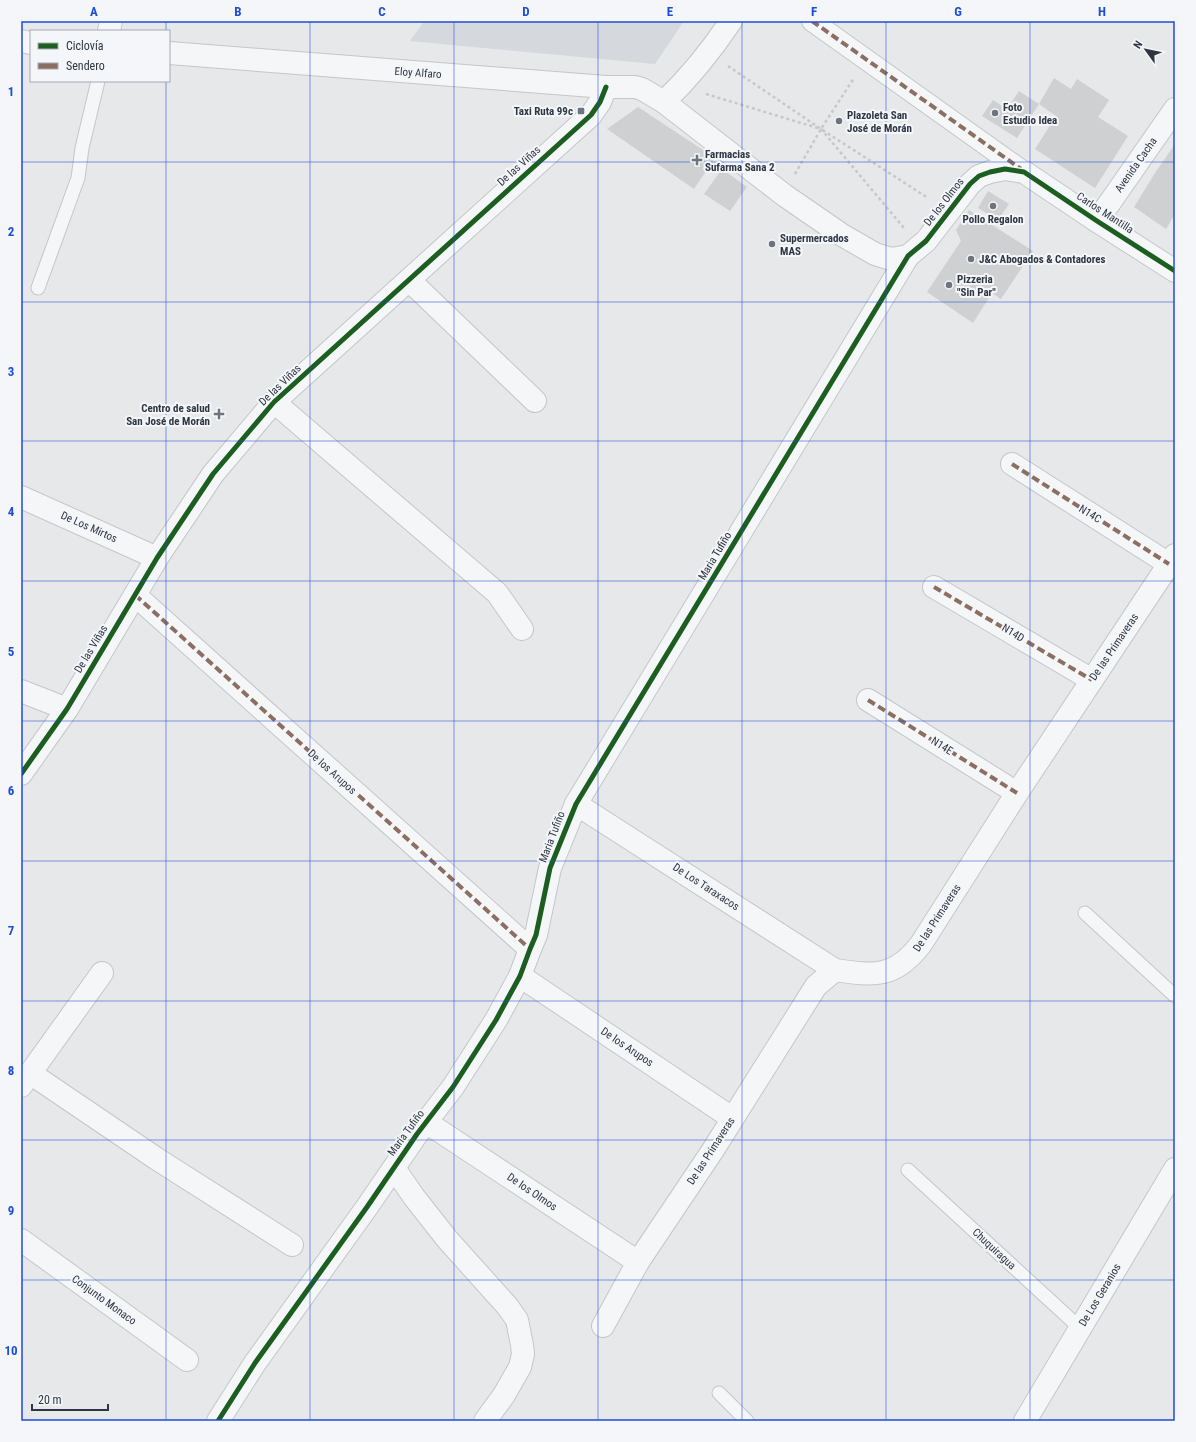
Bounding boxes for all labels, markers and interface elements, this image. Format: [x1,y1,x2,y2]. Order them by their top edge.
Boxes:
text: A [90,4,98,19]
text: B [234,4,242,19]
text: C [378,4,386,19]
text: D [522,4,530,19]
text: E [667,4,674,19]
text: F [811,4,817,19]
text: G [954,4,962,19]
text: H [1098,4,1106,19]
legend [30,30,170,82]
north arrow [1126,30,1166,70]
text: N [1131,38,1145,51]
text: Ciclovía [66,39,104,53]
text: Sendero [66,59,105,73]
street label: Eloy Alfaro [394,65,442,81]
text: 1 [8,84,14,99]
place label: Foto Estudio Idea [1003,101,1057,127]
place label: Taxi Ruta 99c [514,105,573,118]
marker: Taxi Ruta 99c [576,106,586,116]
marker: Foto Estudio Idea [990,108,1000,118]
place label: Plazoleta San José de Morán [847,109,912,135]
marker: Plazoleta San José de Morán [834,116,844,126]
street label: Avenida Cacha [1112,135,1160,195]
street label: De las Viñas [495,143,543,189]
place label: Farmacias Sufarma Sana 2 [705,148,775,174]
marker: Farmacias Sufarma Sana 2 [692,155,702,165]
street label: De los Olmos [921,175,967,229]
street label: Carlos Mantilla [1074,190,1136,236]
marker: Pollo Regalon [988,201,998,211]
place label: Pollo Regalon [963,213,1023,226]
text: 2 [8,224,15,239]
place label: Supermercados MAS [780,232,849,258]
marker: Supermercados MAS [767,239,777,249]
place label: J&C Abogados & Contadores [979,253,1106,266]
marker: J&C Abogados & Contadores [966,254,976,264]
place label: Pizzeria "Sin Par" [957,273,996,299]
marker: Pizzeria "Sin Par" [944,280,954,290]
street label: De las Viñas [256,362,304,408]
text: 3 [8,364,14,379]
place label: Centro de salud San José de Morán [126,402,210,428]
marker: Centro de salud San José de Morán [213,408,225,420]
street label: N14C [1076,502,1104,526]
text: 4 [8,504,15,519]
street label: De Los Mirtos [59,509,119,545]
street label: Maria Tufiño [696,529,735,582]
street label: De las Primaveras [1087,611,1141,683]
street label: N14D [999,621,1027,645]
street label: De las Viñas [72,623,110,675]
text: 5 [8,644,15,659]
street label: N14E [929,734,956,758]
street label: De los Arupos [305,747,359,797]
text: 6 [8,783,15,798]
street label: Maria Tufiño [536,809,568,864]
street label: De Los Taraxacos [670,861,742,913]
street label: De las Primaveras [910,882,964,954]
text: 7 [8,923,15,938]
street label: De los Arupos [598,1025,656,1069]
text: 8 [8,1063,14,1078]
street label: Maria Tufiño [385,1107,427,1159]
street label: De las Primaveras [684,1115,738,1187]
street label: De los Olmos [505,1171,559,1213]
text: 9 [8,1203,14,1218]
street label: Chuquiragua [970,1226,1018,1272]
street label: De Los Geranios [1076,1261,1124,1329]
street label: Conjunto Monaco [69,1272,139,1328]
text: 10 [4,1343,18,1358]
scale bar [32,1386,108,1412]
text: 20 m [38,1393,62,1407]

